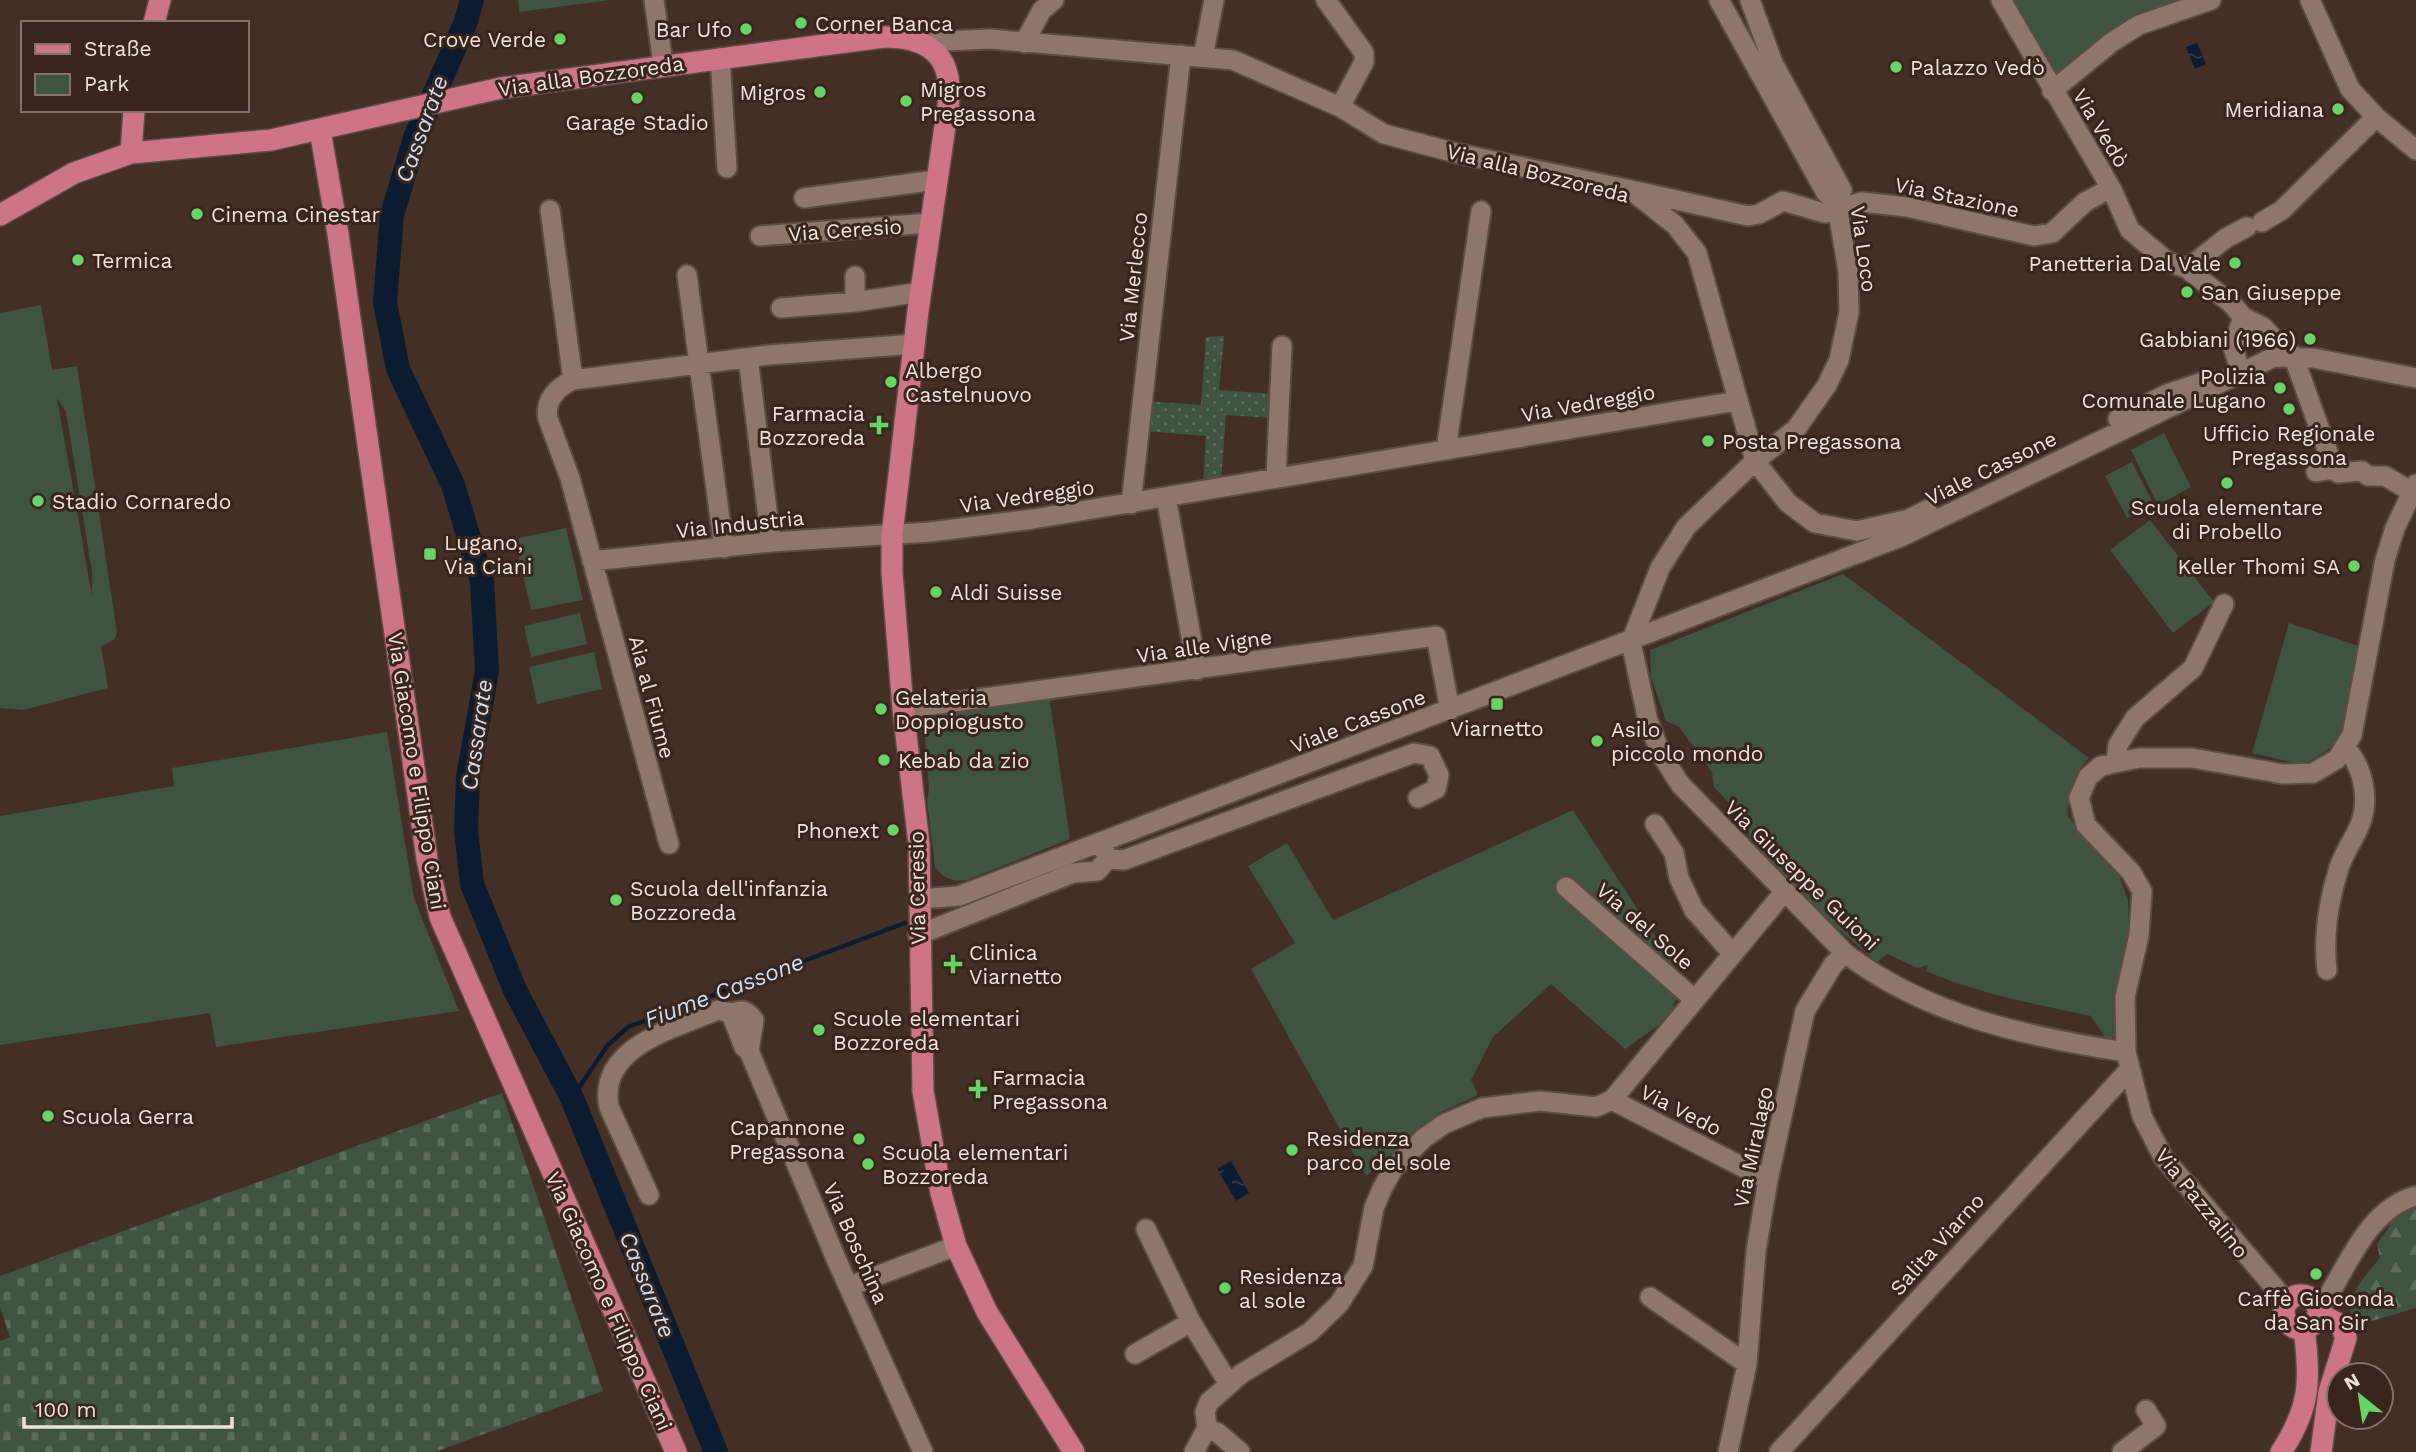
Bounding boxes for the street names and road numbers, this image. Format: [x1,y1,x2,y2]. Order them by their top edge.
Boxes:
street label: Via alla Bozzoreda [496,51,686,101]
street label: Via Vedò [2068,84,2134,172]
street label: Via alla Bozzoreda [1444,138,1632,208]
street label: Via Stazione [1893,172,2021,222]
street label: Via Loco [1846,204,1882,294]
street label: Via Merlecco [1114,211,1152,343]
street label: Via Ceresio [787,214,903,246]
street label: Via Vedreggio [1519,379,1657,427]
street label: Viale Cassone [1921,425,2061,511]
street label: Via Vedreggio [958,474,1096,518]
street label: Via Industria [675,505,806,543]
street label: Via alle Vigne [1135,624,1273,668]
street label: Via Giacomo e Filippo Ciani [383,630,451,912]
street label: Aia al Fiume [624,633,680,761]
street label: Viale Cassone [1287,684,1429,758]
street label: Via Giuseppe Guioni [1720,795,1884,955]
street label: Via Ceresio [904,831,930,945]
street label: Via del Sole [1591,877,1699,975]
street label: Via Vedo [1636,1079,1726,1141]
street label: Via Miralago [1728,1084,1778,1210]
street label: Via Pazzalino [2150,1143,2254,1263]
street label: Via Giacomo e Filippo Ciani [540,1168,678,1434]
street label: Via Boschina [818,1178,894,1308]
street label: Salita Viarno [1885,1188,1989,1300]

